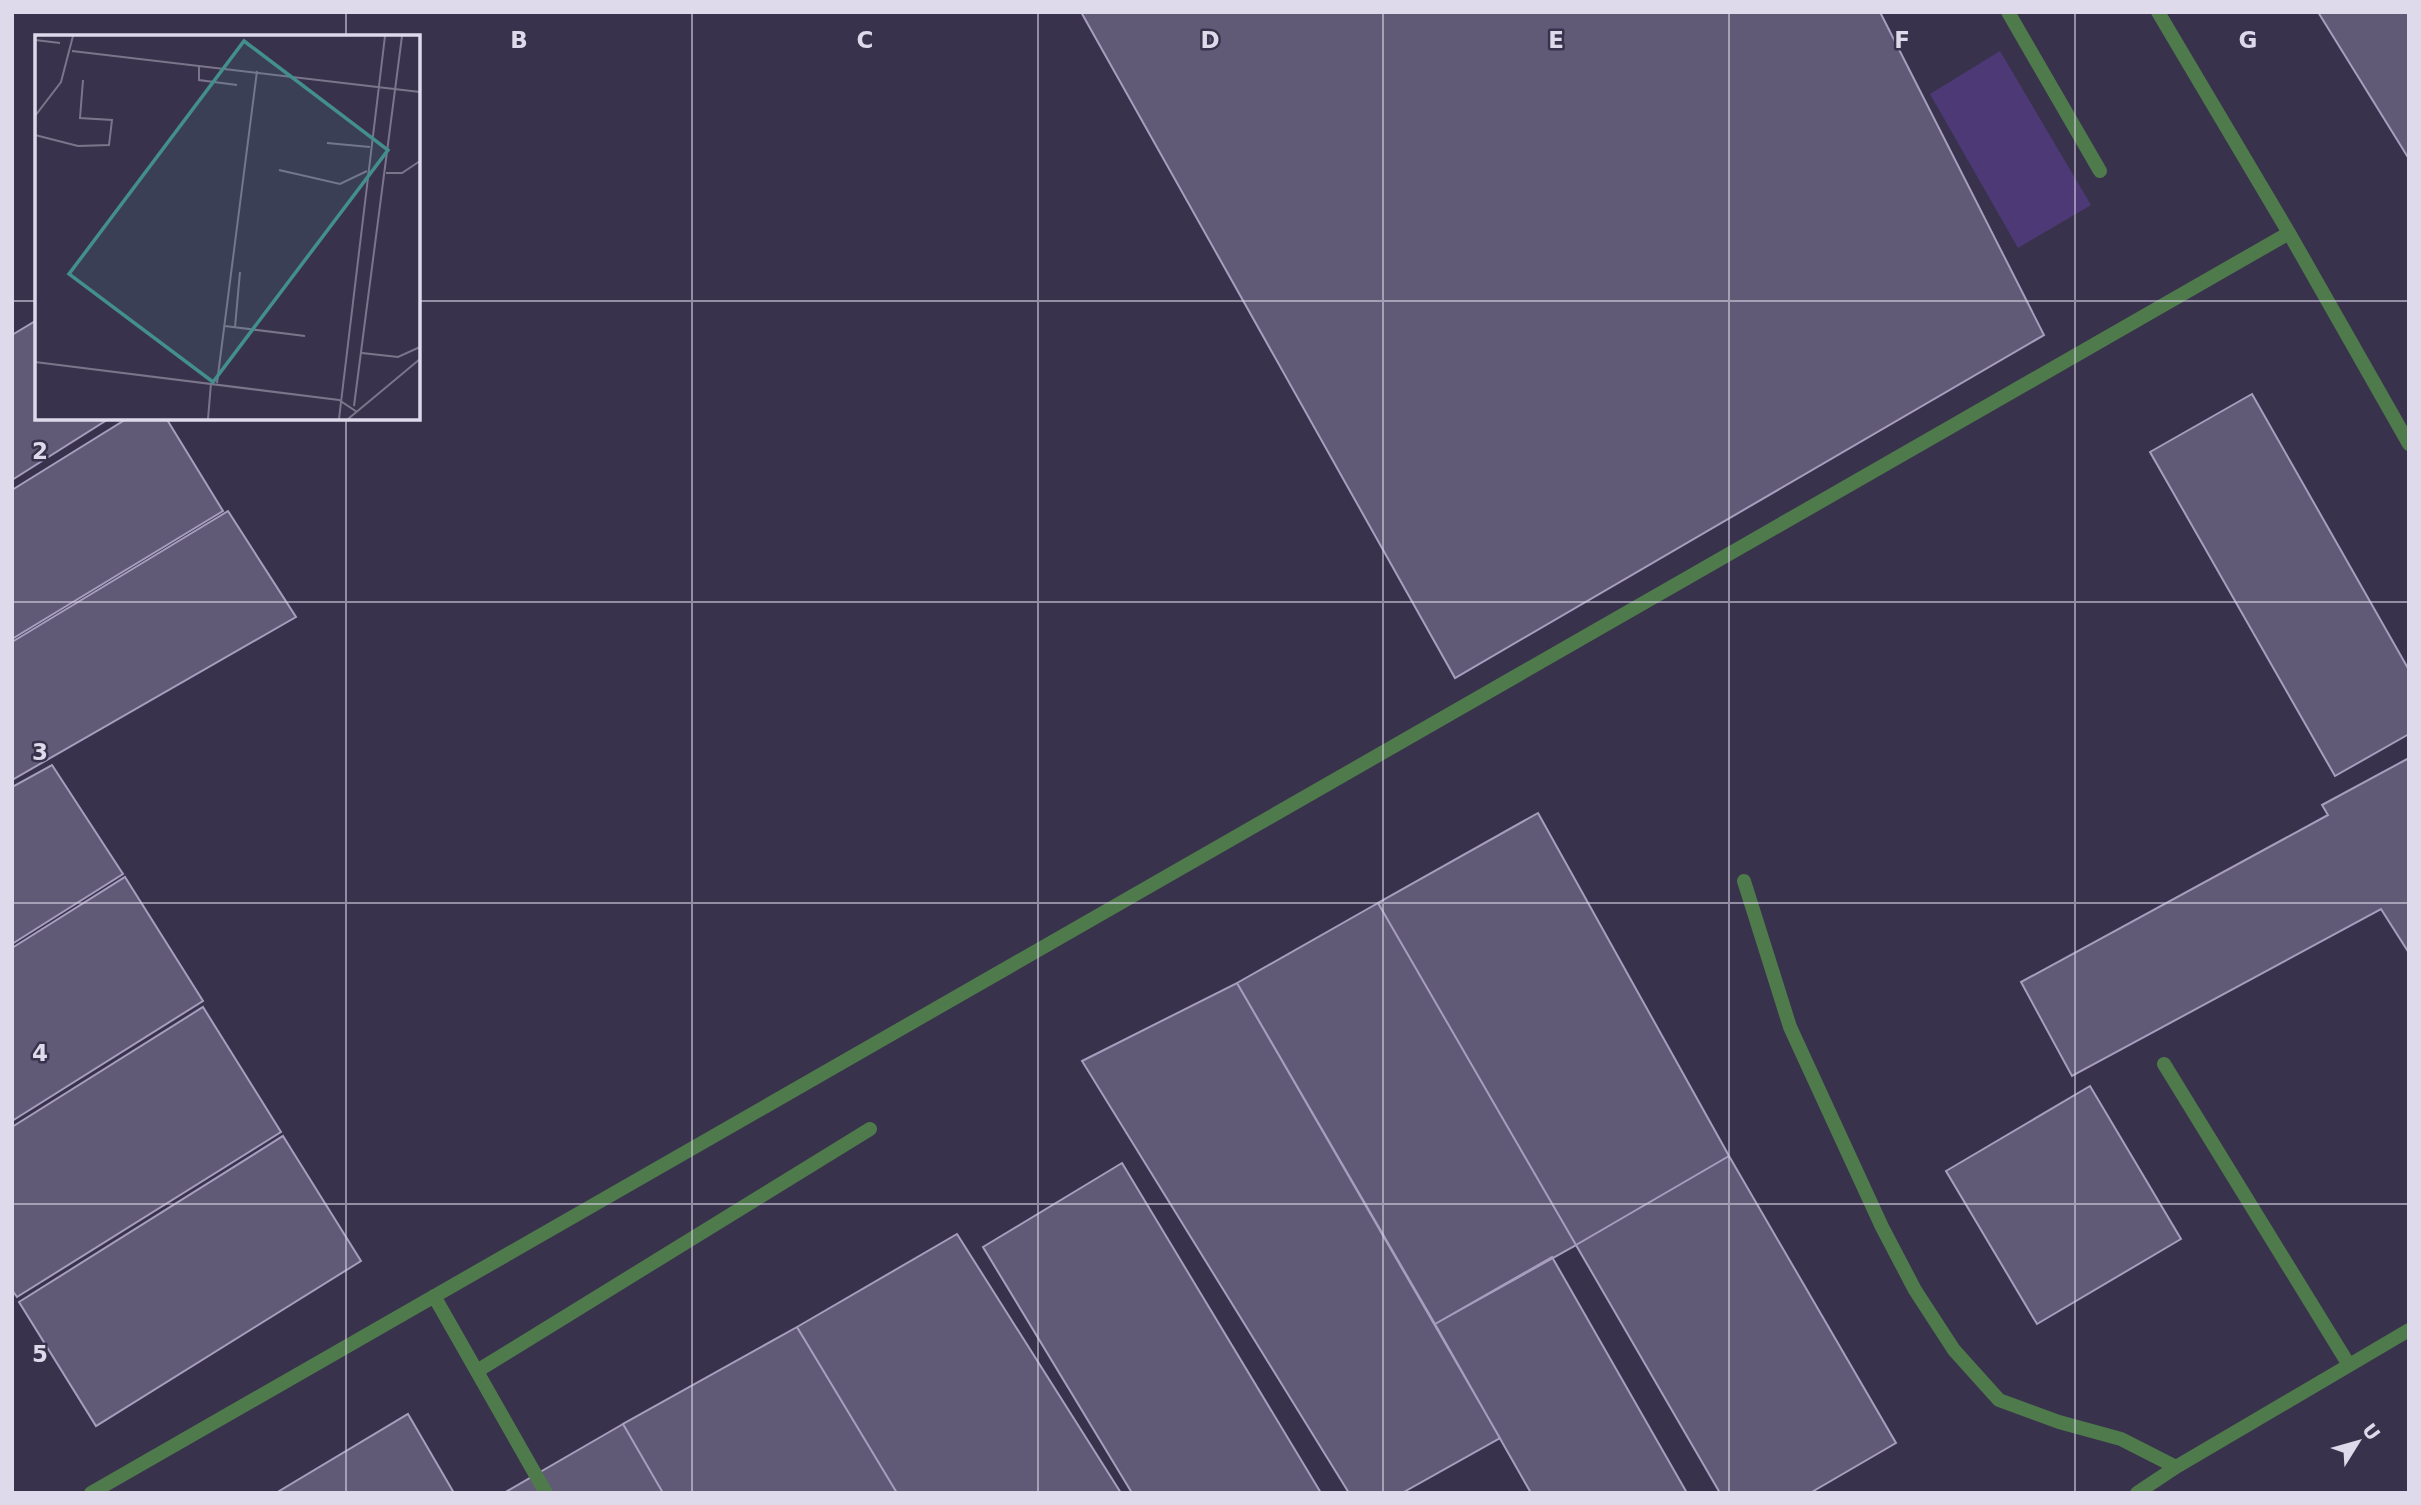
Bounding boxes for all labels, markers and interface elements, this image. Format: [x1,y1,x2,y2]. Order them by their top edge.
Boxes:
text: B [510,27,528,53]
text: C [857,27,873,53]
text: D [1200,27,1220,53]
text: E [1548,27,1564,53]
text: F [1894,27,1910,53]
text: G [2239,27,2257,53]
inset map [35,35,420,420]
text: 2 [32,438,48,464]
text: 3 [32,739,48,765]
text: 4 [32,1040,48,1066]
text: 5 [32,1341,48,1367]
north arrow [2323,1407,2393,1477]
text: U [2358,1419,2385,1445]

